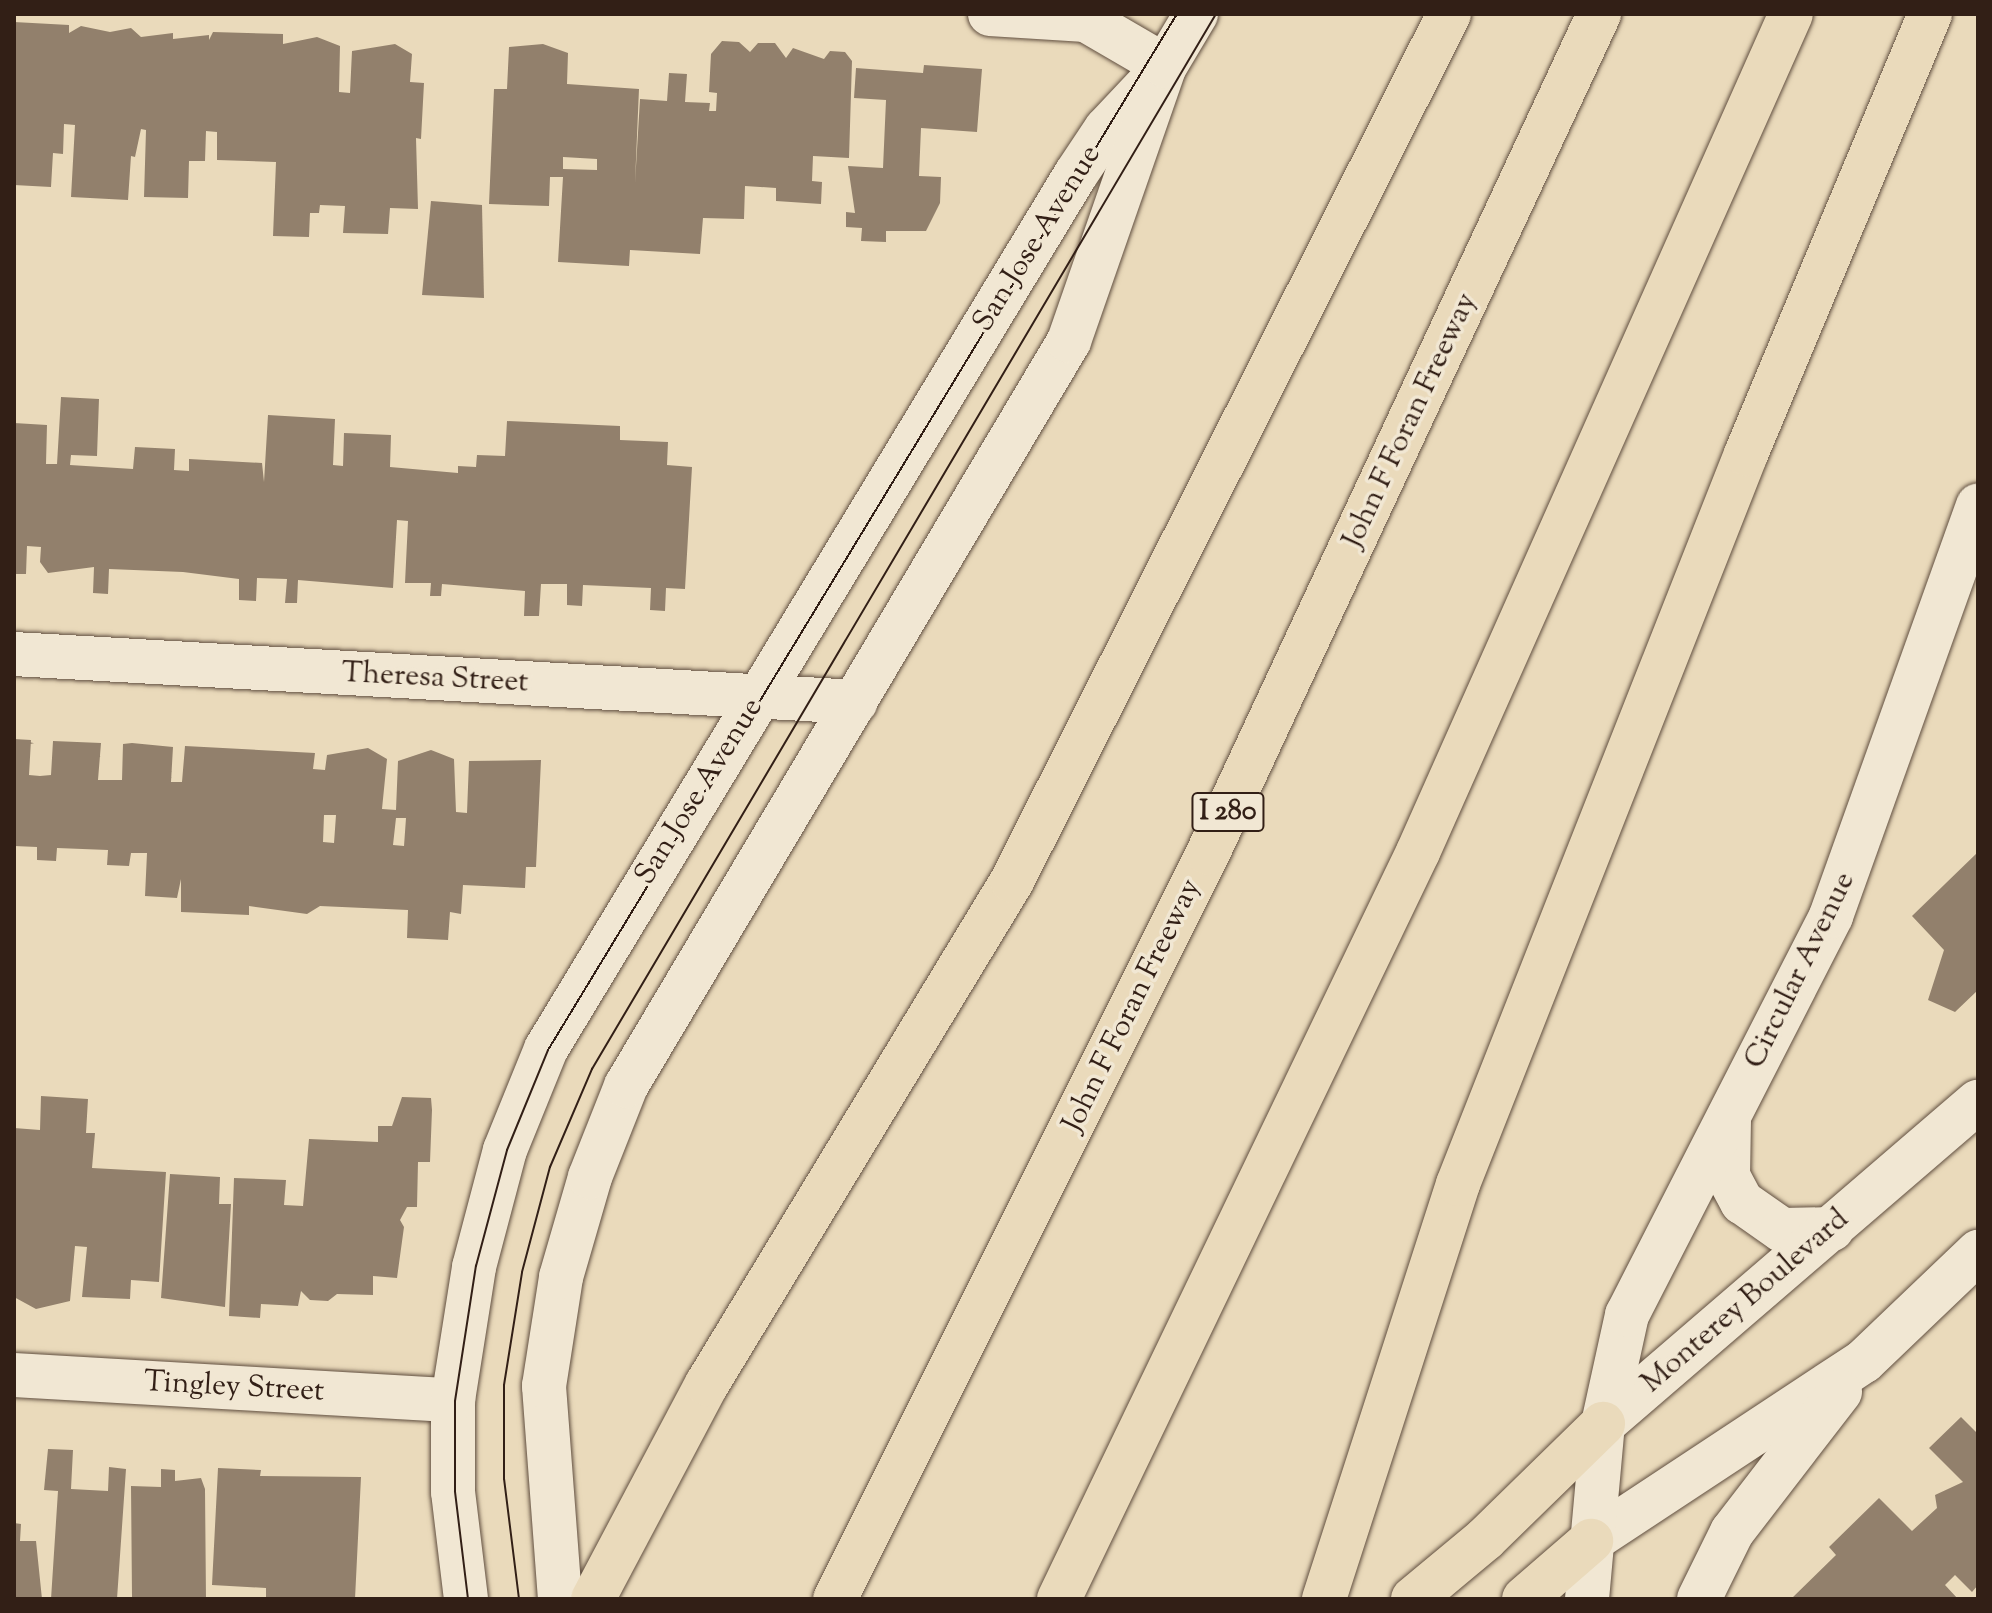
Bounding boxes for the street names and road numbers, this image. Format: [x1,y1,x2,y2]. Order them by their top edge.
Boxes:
street label: San Jose Avenue [966,139,1110,339]
street label: John F Foran Freeway [1336,288,1486,554]
street label: Theresa Street [341,656,529,702]
street label: San Jose Avenue [628,692,772,892]
road number: I 280 [1190,788,1266,836]
street label: Circular Avenue [1738,867,1864,1075]
street label: John F Foran Freeway [1056,874,1210,1138]
street label: Monterey Boulevard [1635,1202,1857,1402]
street label: Tingley Street [143,1365,325,1411]

